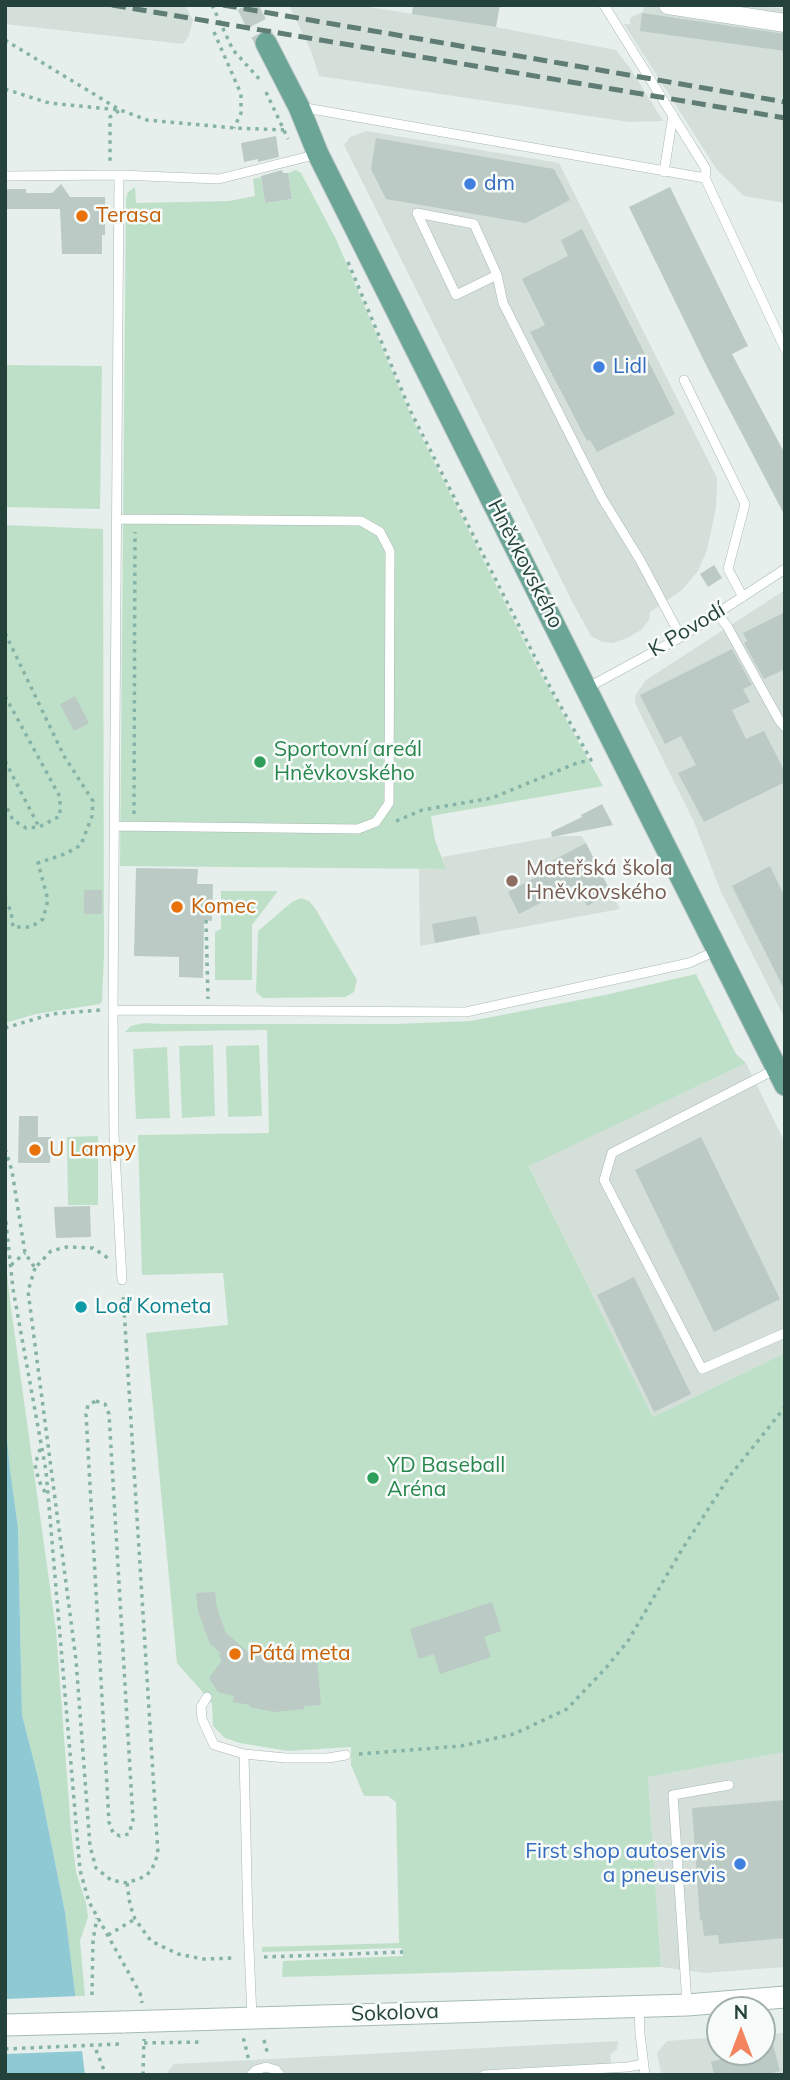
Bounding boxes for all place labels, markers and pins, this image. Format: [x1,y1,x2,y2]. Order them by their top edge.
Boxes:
place label: dm [484,171,515,197]
marker: dm [462,176,478,192]
place label: Terasa [96,203,162,229]
marker: Terasa [74,208,90,224]
place label: Lidl [613,354,647,380]
marker: Lidl [591,359,607,375]
place label: Sportovní areál Hněvkovského [274,737,422,787]
marker: Sportovní areál Hněvkovského [252,754,268,770]
place label: Mateřská škola Hněvkovského [526,856,673,906]
marker: Mateřská škola Hněvkovského [504,873,520,889]
place label: Komec [191,894,256,920]
marker: Komec [169,899,185,915]
place label: U Lampy [49,1137,136,1163]
marker: U Lampy [27,1142,43,1158]
place label: Loď Kometa [95,1294,211,1320]
marker: Loď Kometa [73,1299,89,1315]
place label: YD Baseball Aréna [387,1453,505,1503]
marker: YD Baseball Aréna [365,1470,381,1486]
place label: Pátá meta [249,1641,351,1667]
marker: Pátá meta [227,1646,243,1662]
place label: First shop autoservis a pneuservis [525,1839,726,1889]
marker: First shop autoservis a pneuservis [732,1856,748,1872]

